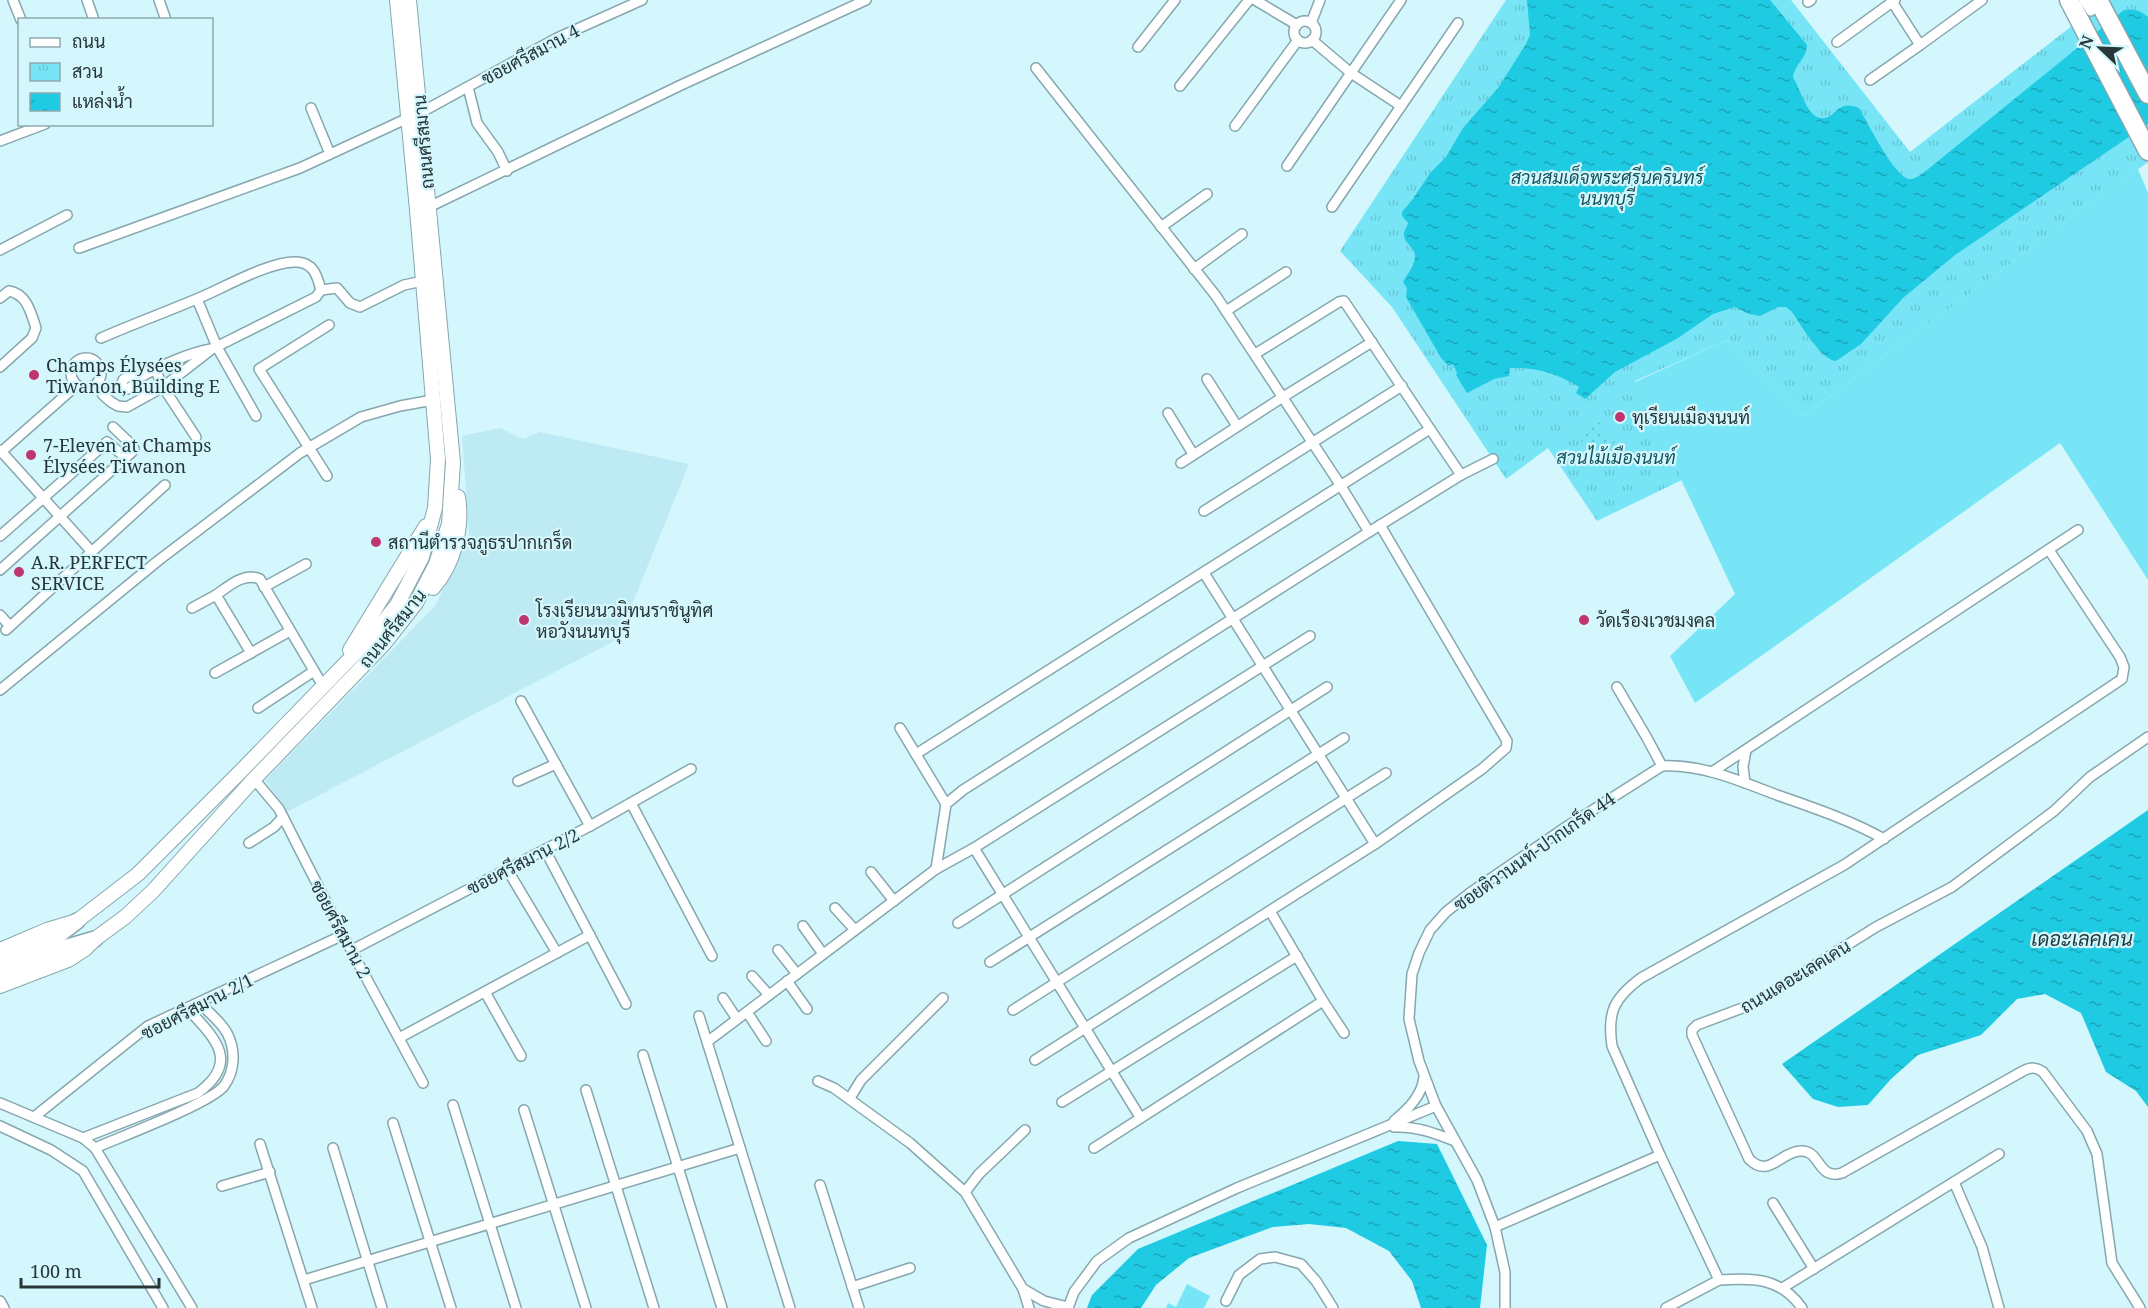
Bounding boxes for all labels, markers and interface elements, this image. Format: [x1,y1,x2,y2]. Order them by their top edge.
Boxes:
legend [18,18,213,126]
street label: ซอยศรีสมาน 4 [477,18,583,90]
north arrow [2070,18,2130,78]
text: ถนน [72,29,105,53]
text: N [2074,32,2099,52]
text: สวน [72,59,103,83]
text: แหล่งน้ำ [72,86,133,113]
street label: ถนนศรีสมาน [407,94,439,190]
park label: สวนสมเด็จพระศรีนครินทร์ นนทบุรี [1511,164,1706,211]
place label: Champs Élysées Tiwanon, Building E [46,353,220,398]
marker: Champs Élysées Tiwanon, Building E [27,368,41,382]
place label: ทุเรียนเมืองนนท์ [1632,405,1750,430]
marker: ทุเรียนเมืองนนท์ [1613,410,1627,424]
place label: 7-Eleven at Champs Élysées Tiwanon [43,433,211,478]
park label: สวนไม้เมืองนนท์ [1556,445,1678,469]
marker: 7-Eleven at Champs Élysées Tiwanon [24,448,38,462]
place label: สถานีตำรวจภูธรปากเกร็ด [388,529,572,556]
marker: สถานีตำรวจภูธรปากเกร็ด [369,535,383,549]
place label: A.R. PERFECT SERVICE [31,550,147,595]
marker: A.R. PERFECT SERVICE [12,565,26,579]
street label: ถนนศรีสมาน [353,584,431,672]
place label: โรงเรียนนวมิทนราชินูทิศ หอวังนนทบุรี [535,598,713,644]
place label: วัดเรืองเวชมงคล [1596,608,1715,632]
marker: โรงเรียนนวมิทนราชินูทิศ หอวังนนทบุรี [517,613,531,627]
marker: วัดเรืองเวชมงคล [1577,613,1591,627]
street label: ซอยติวานนท์-ปากเกร็ด 44 [1448,785,1620,916]
street label: ซอยศรีสมาน 2/2 [463,822,583,900]
street label: ซอยศรีสมาน 2 [305,876,377,982]
water label: เดอะเลคเคน [2031,925,2133,952]
street label: ถนนเดอะเลคเคน [1735,934,1855,1018]
street label: ซอยศรีสมาน 2/1 [137,967,257,1045]
scale bar [21,1251,159,1289]
text: 100 m [30,1259,82,1283]

